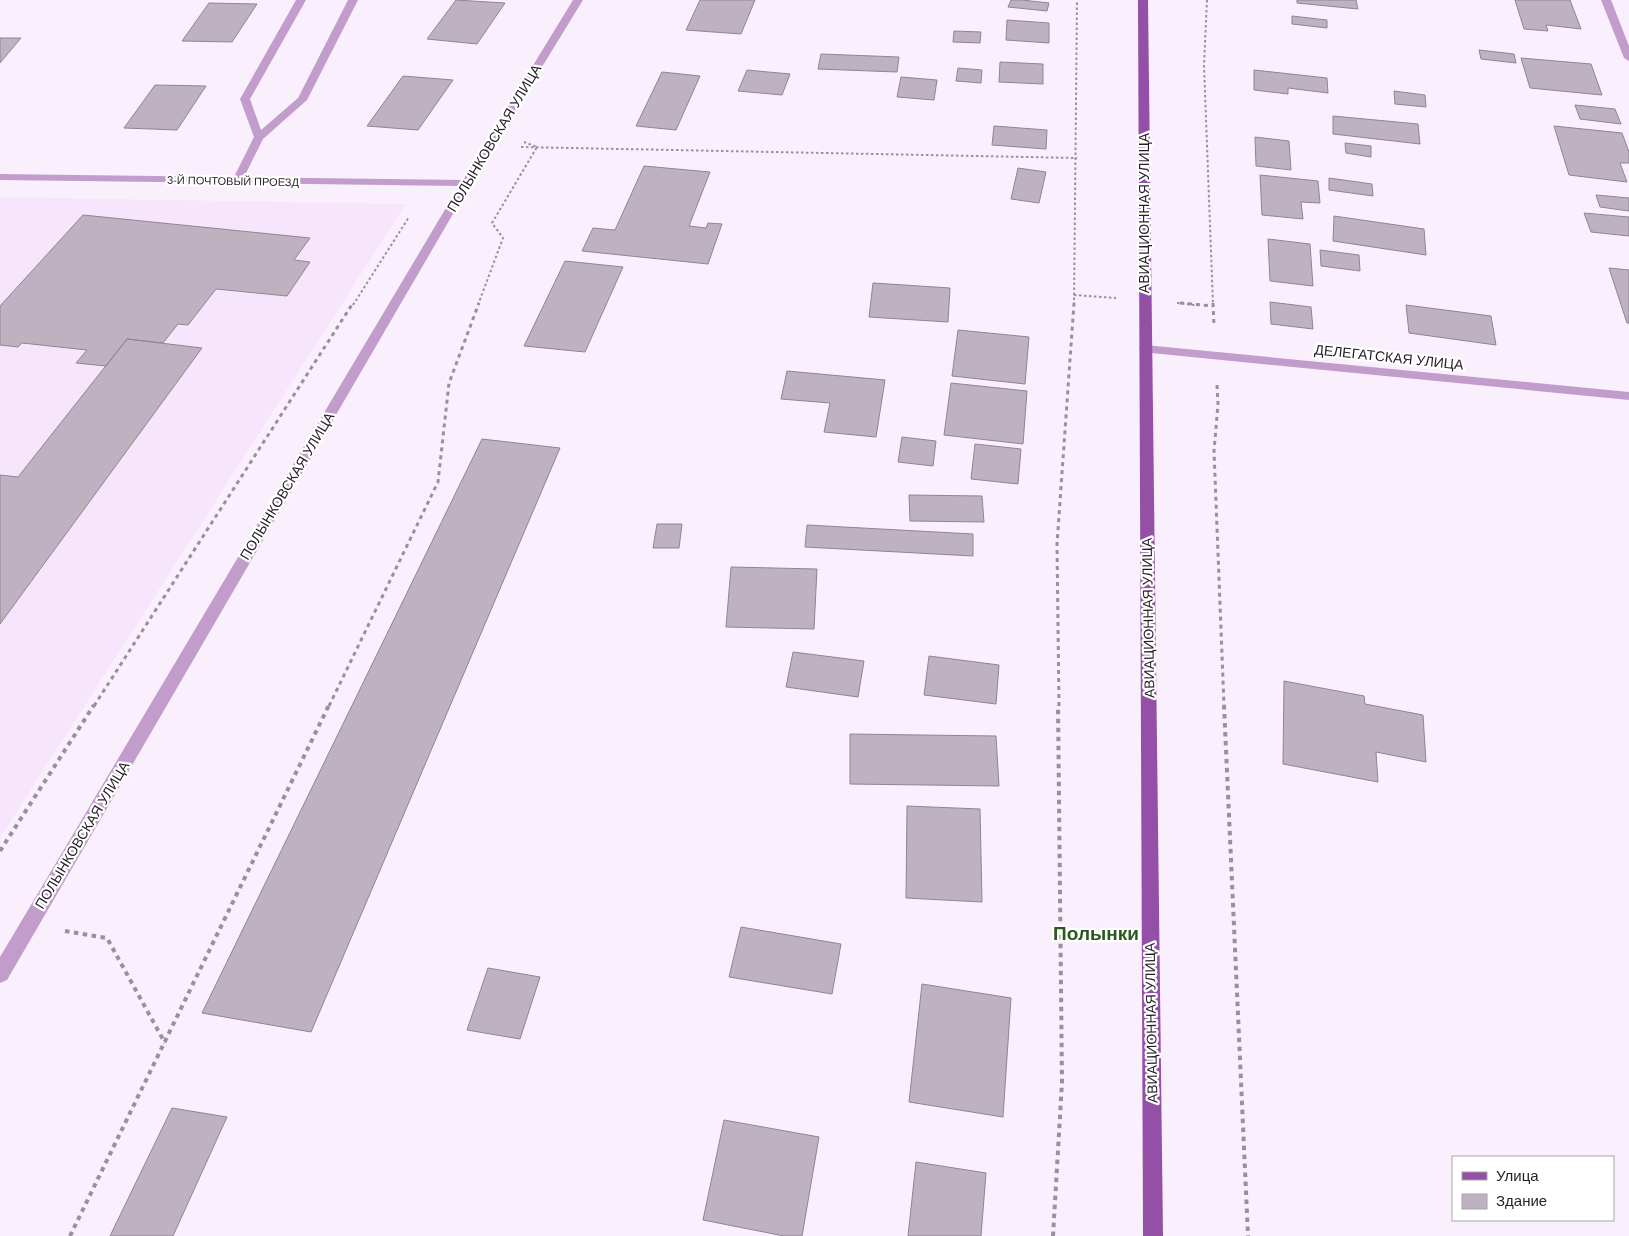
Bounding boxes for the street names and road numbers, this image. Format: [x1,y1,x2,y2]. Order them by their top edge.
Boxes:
street label: ПОЛЫНКОВСКАЯ УЛИЦА [444,61,545,215]
street label: АВИАЦИОННАЯ УЛИЦА [1136,132,1152,293]
street label: 3-Й ПОЧТОВЫЙ ПРОЕЗД [167,174,300,188]
street label: ДЕЛЕГАТСКАЯ УЛИЦА [1314,341,1465,373]
street label: ПОЛЫНКОВСКАЯ УЛИЦА [237,409,338,563]
street label: АВИАЦИОННАЯ УЛИЦА [1139,537,1157,698]
street label: ПОЛЫНКОВСКАЯ УЛИЦА [32,758,133,912]
street label: АВИАЦИОННАЯ УЛИЦА [1142,942,1160,1103]

